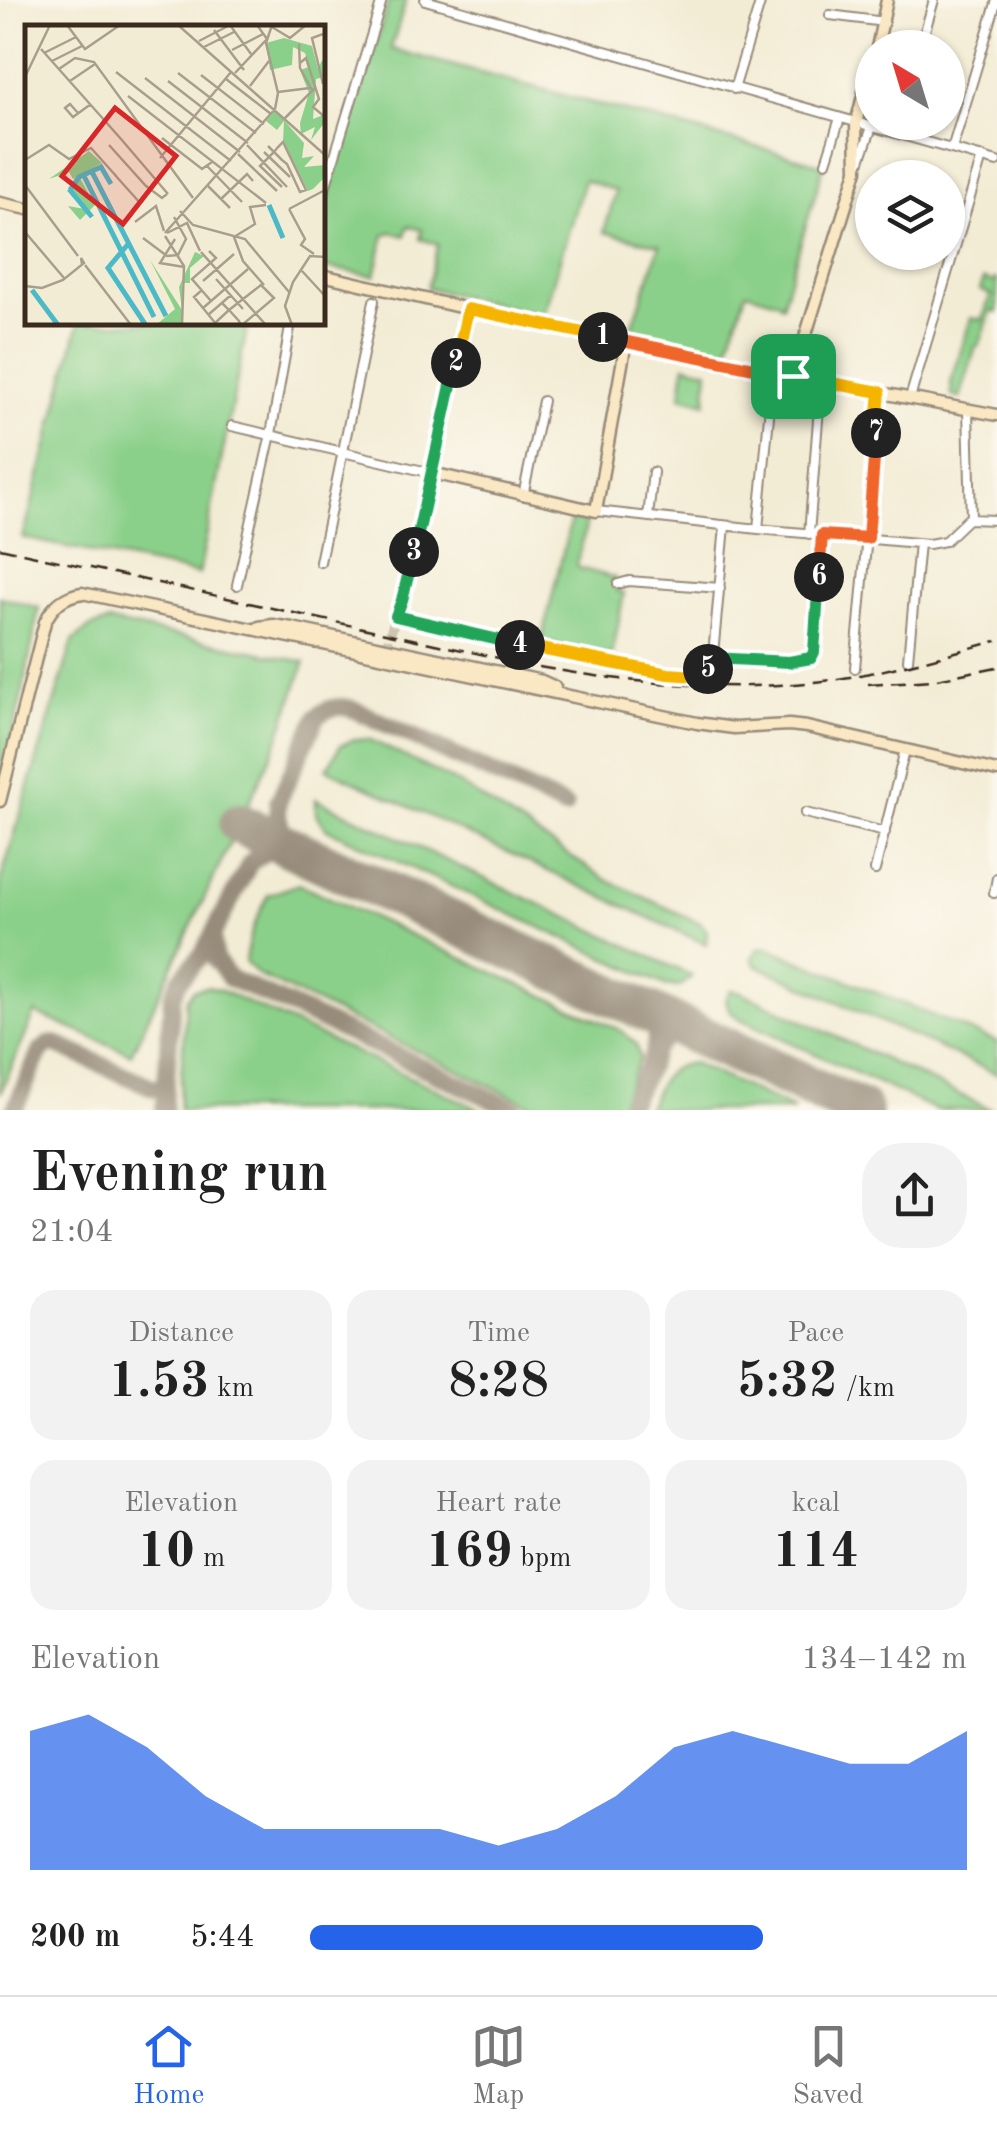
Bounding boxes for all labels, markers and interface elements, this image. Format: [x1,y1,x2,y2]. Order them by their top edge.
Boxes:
inset map [25,25,325,325]
north arrow [855,30,965,140]
map controls [855,30,965,270]
button: layers [855,160,965,270]
pin: 1 [578,312,628,362]
text: 1 [595,323,611,351]
pin [751,334,836,419]
pin: 2 [431,338,481,388]
text: 2 [448,349,464,377]
icon: arrive [766,349,821,404]
pin: 7 [851,408,901,458]
text: 7 [868,419,884,447]
pin: 3 [389,527,439,577]
text: 3 [406,538,422,566]
pin: 6 [794,552,844,602]
text: 6 [811,563,827,591]
pin: 4 [495,620,545,670]
text: 4 [512,631,528,659]
pin: 5 [683,644,733,694]
text: 5 [700,655,716,683]
button: share [862,1143,967,1248]
text: Evening run [30,1148,328,1203]
text: 21:04 [30,1217,113,1249]
text: Distance [128,1320,234,1348]
text: Time [467,1320,530,1348]
text: Pace [787,1320,844,1348]
text: 1.53 [108,1358,209,1408]
text: 8:28 [448,1358,549,1408]
text: 5:32 [737,1358,838,1408]
text: km [209,1375,254,1403]
text: /km [838,1375,895,1403]
text: Elevation [124,1490,238,1518]
text: Heart rate [436,1490,561,1518]
text: kcal [792,1490,840,1518]
text: 10 [137,1528,195,1578]
text: 169 [426,1528,513,1578]
text: 114 [772,1528,859,1578]
text: m [195,1545,225,1573]
text: bpm [513,1545,571,1573]
text: Elevation [30,1644,160,1676]
text: 134–142 m [801,1644,967,1676]
text: 200 m [30,1922,120,1954]
text: 5:44 [190,1922,255,1954]
tab: Home [133,2019,204,2114]
tab: Map [471,2019,526,2114]
tab: Saved [792,2019,864,2114]

